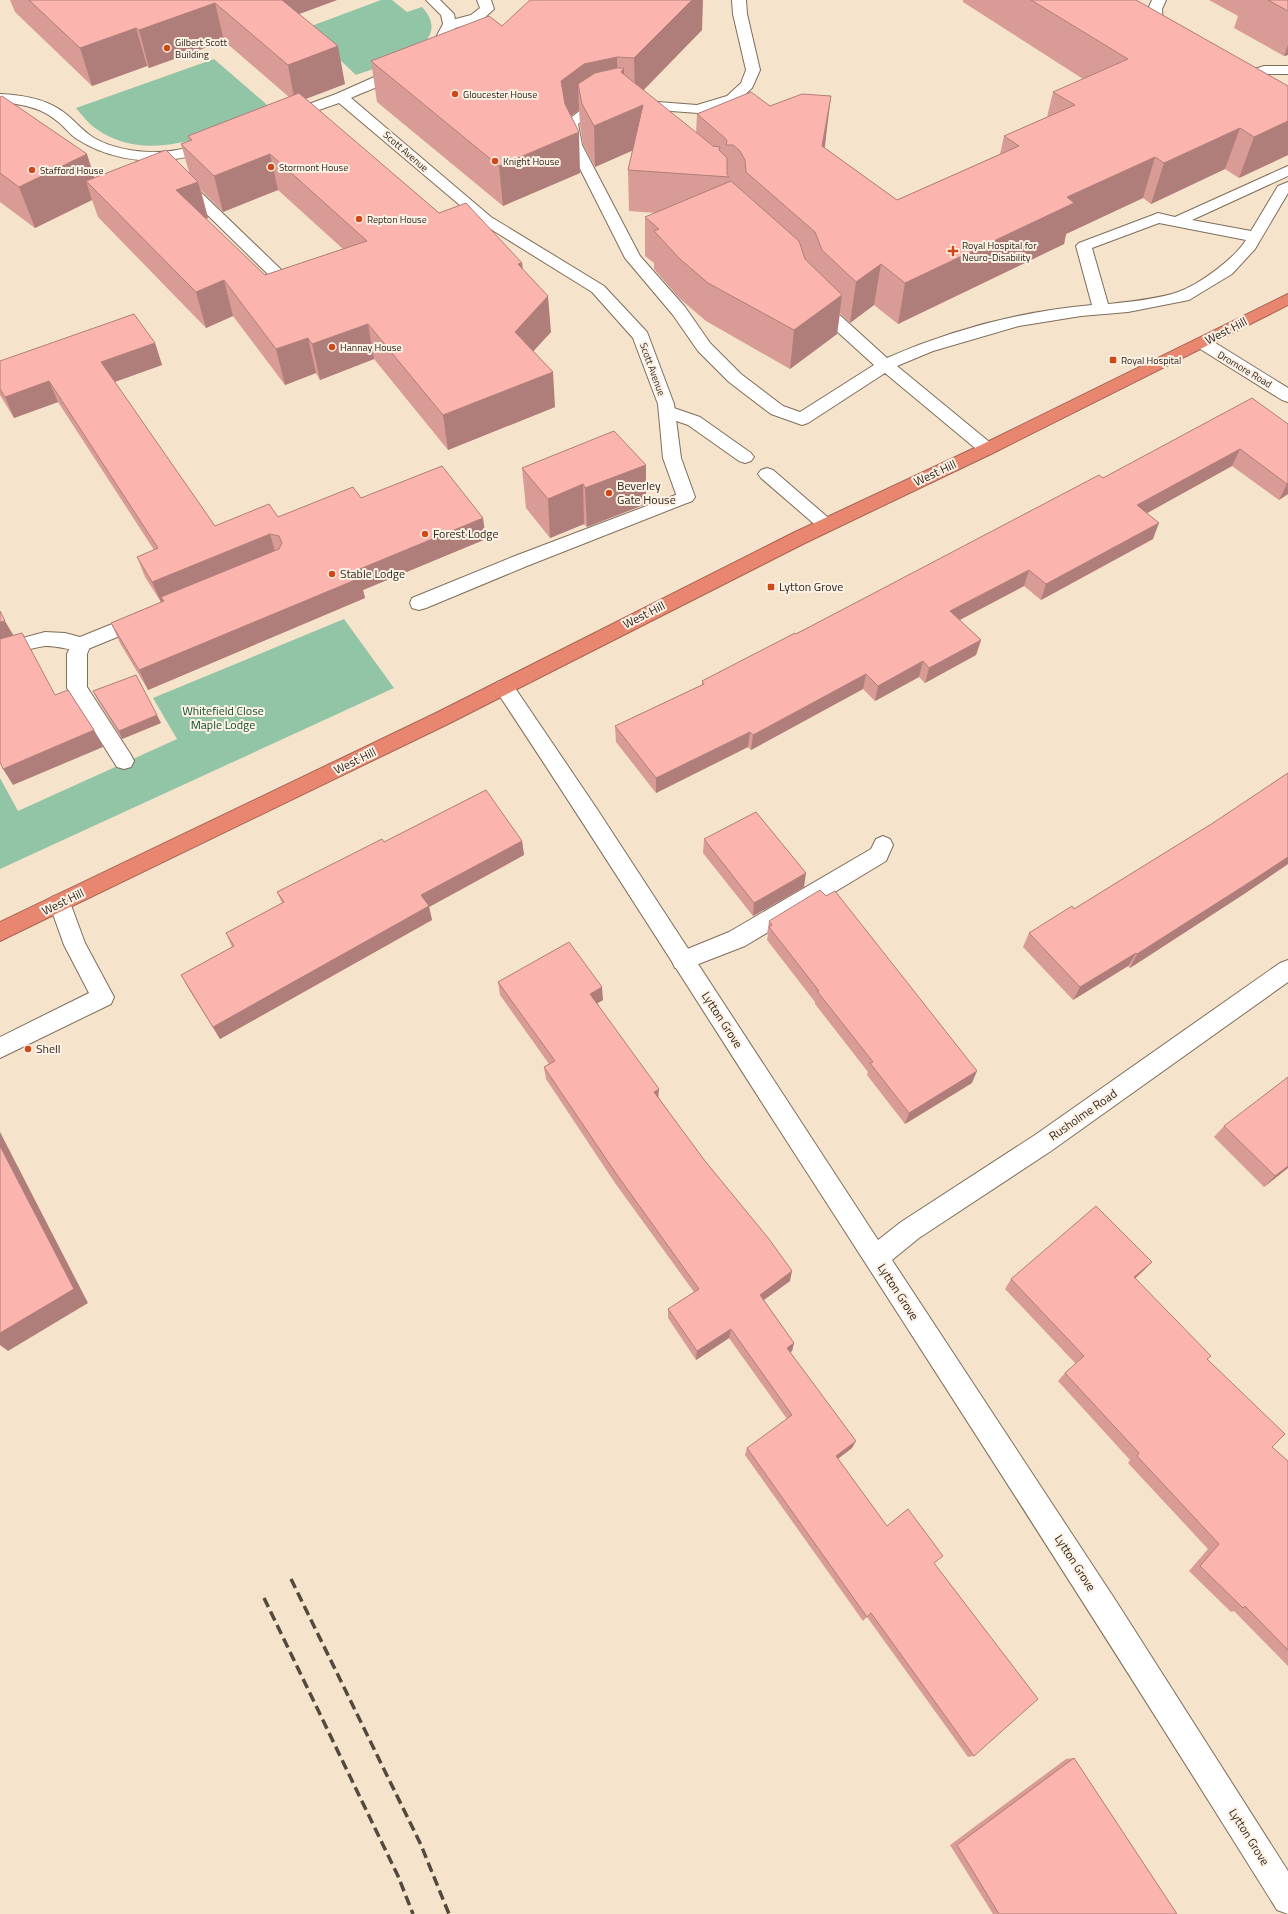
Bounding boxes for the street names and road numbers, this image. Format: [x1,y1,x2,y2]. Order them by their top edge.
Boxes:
street label: Scott Avenue [380,128,432,175]
street label: West Hill [1201,312,1250,349]
street label: Scott Avenue [636,341,669,398]
street label: Dromore Road [1215,347,1275,392]
street label: West Hill [910,454,959,491]
street label: West Hill [619,596,668,633]
street label: West Hill [330,742,379,779]
street label: West Hill [38,883,87,920]
street label: Lytton Grove [697,988,748,1052]
street label: Rusholme Road [1045,1084,1121,1145]
street label: Lytton Grove [873,1260,924,1324]
street label: Lytton Grove [1050,1531,1101,1595]
street label: Lytton Grove [1224,1804,1274,1869]

